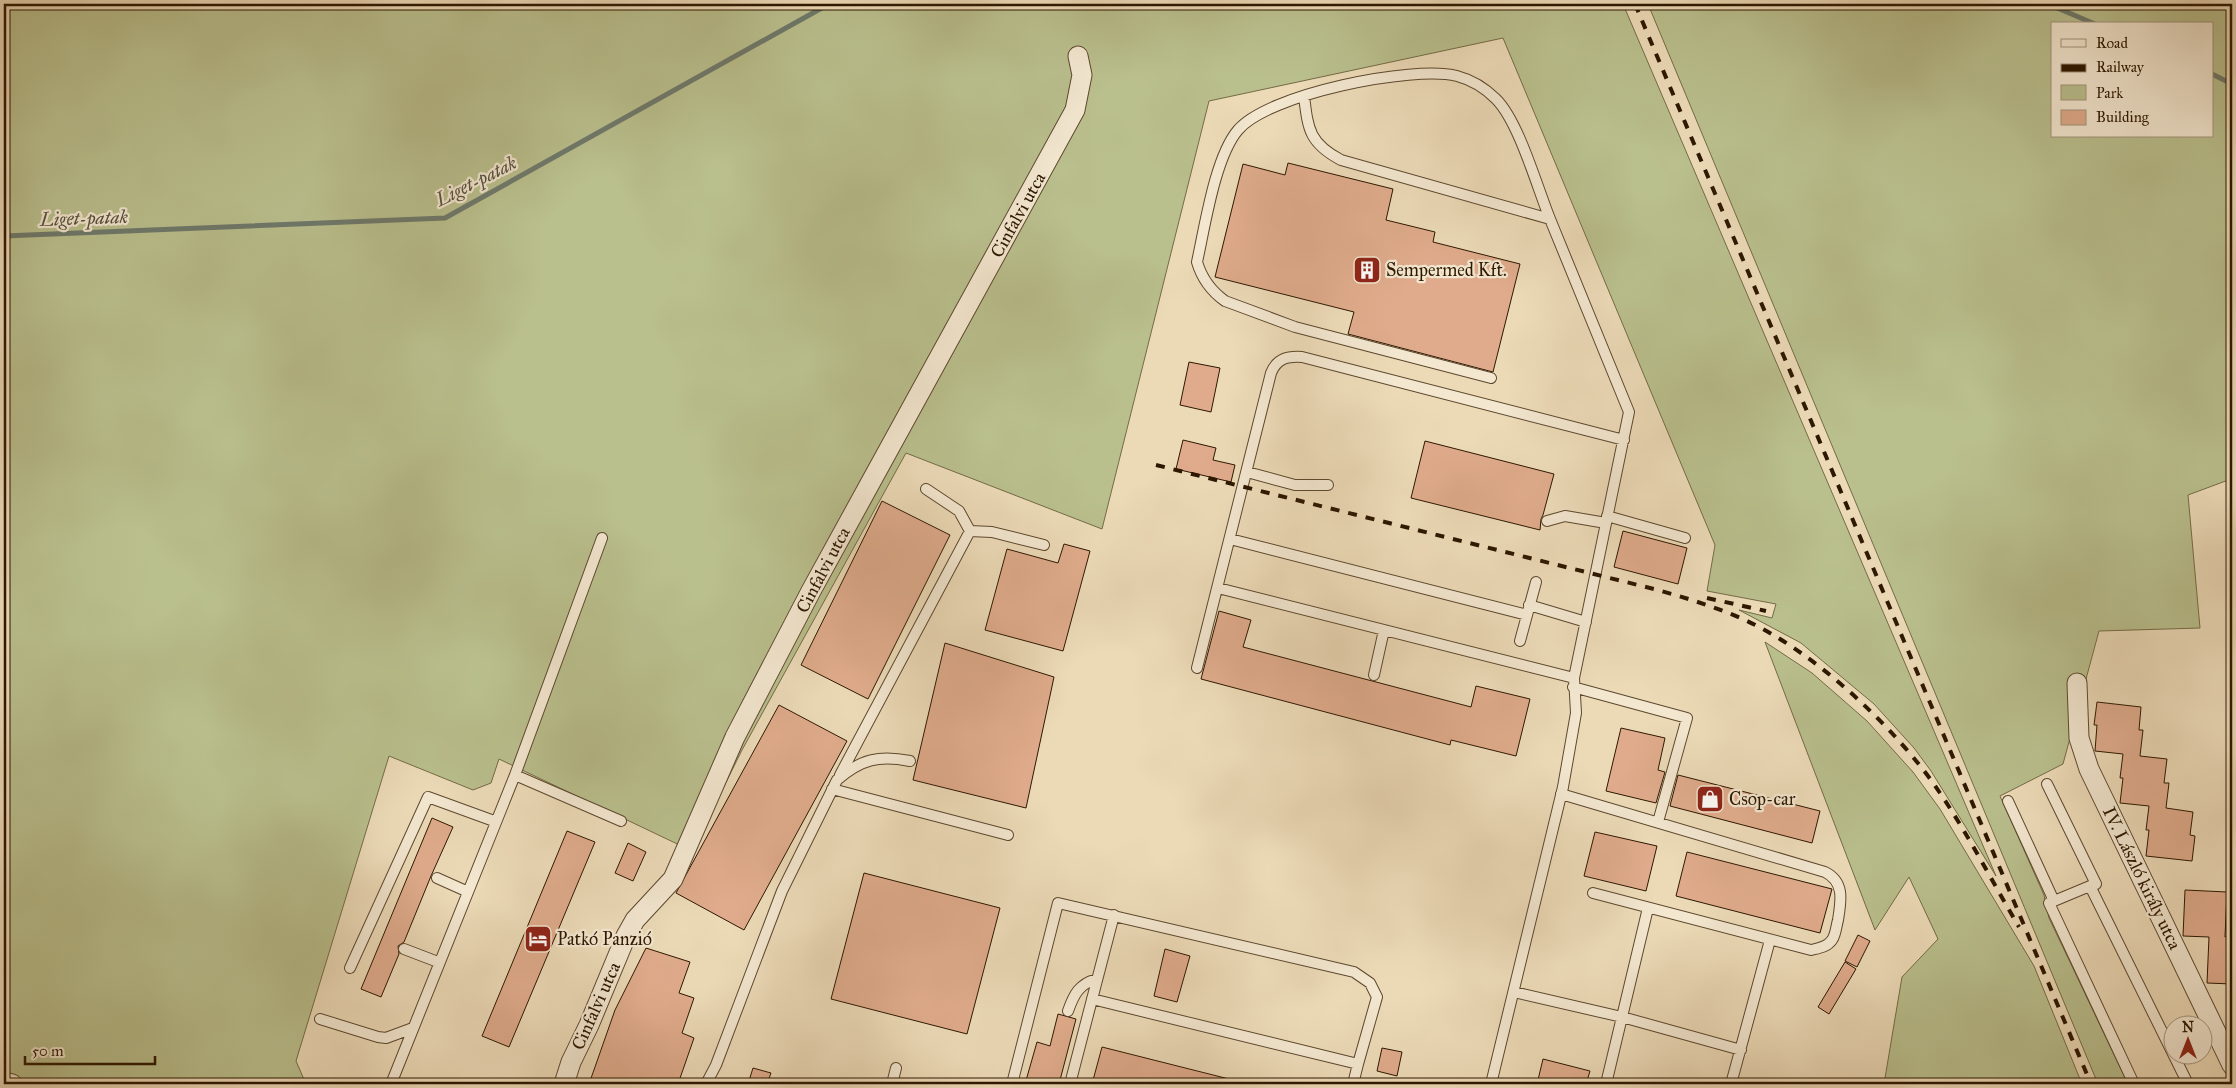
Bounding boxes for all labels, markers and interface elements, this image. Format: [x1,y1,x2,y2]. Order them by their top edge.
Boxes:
legend [2051,22,2214,138]
text: Road [2096,34,2128,52]
text: Railway [2096,58,2145,76]
text: Park [2096,84,2123,102]
text: Building [2096,108,2150,126]
water label: Liget-patak [431,151,521,213]
street label: Cinfalvi utca [986,168,1051,261]
water label: Liget-patak [39,205,129,232]
building icon: Sempermed Kft. [1352,255,1382,285]
place label: Sempermed Kft. [1386,259,1507,281]
street label: Cinfalvi utca [791,523,855,617]
shop icon: Csop-car [1695,784,1725,814]
place label: Csop-car [1729,788,1796,810]
street label: IV. László király utca [2098,803,2186,953]
hotel icon: Patkó Panzió [523,924,553,954]
place label: Patkó Panzió [557,928,652,950]
street label: Cinfalvi utca [567,958,625,1053]
north arrow [2164,1016,2214,1066]
text: N [2182,1019,2194,1036]
scale bar [25,1033,155,1065]
text: 50 m [32,1042,64,1060]

